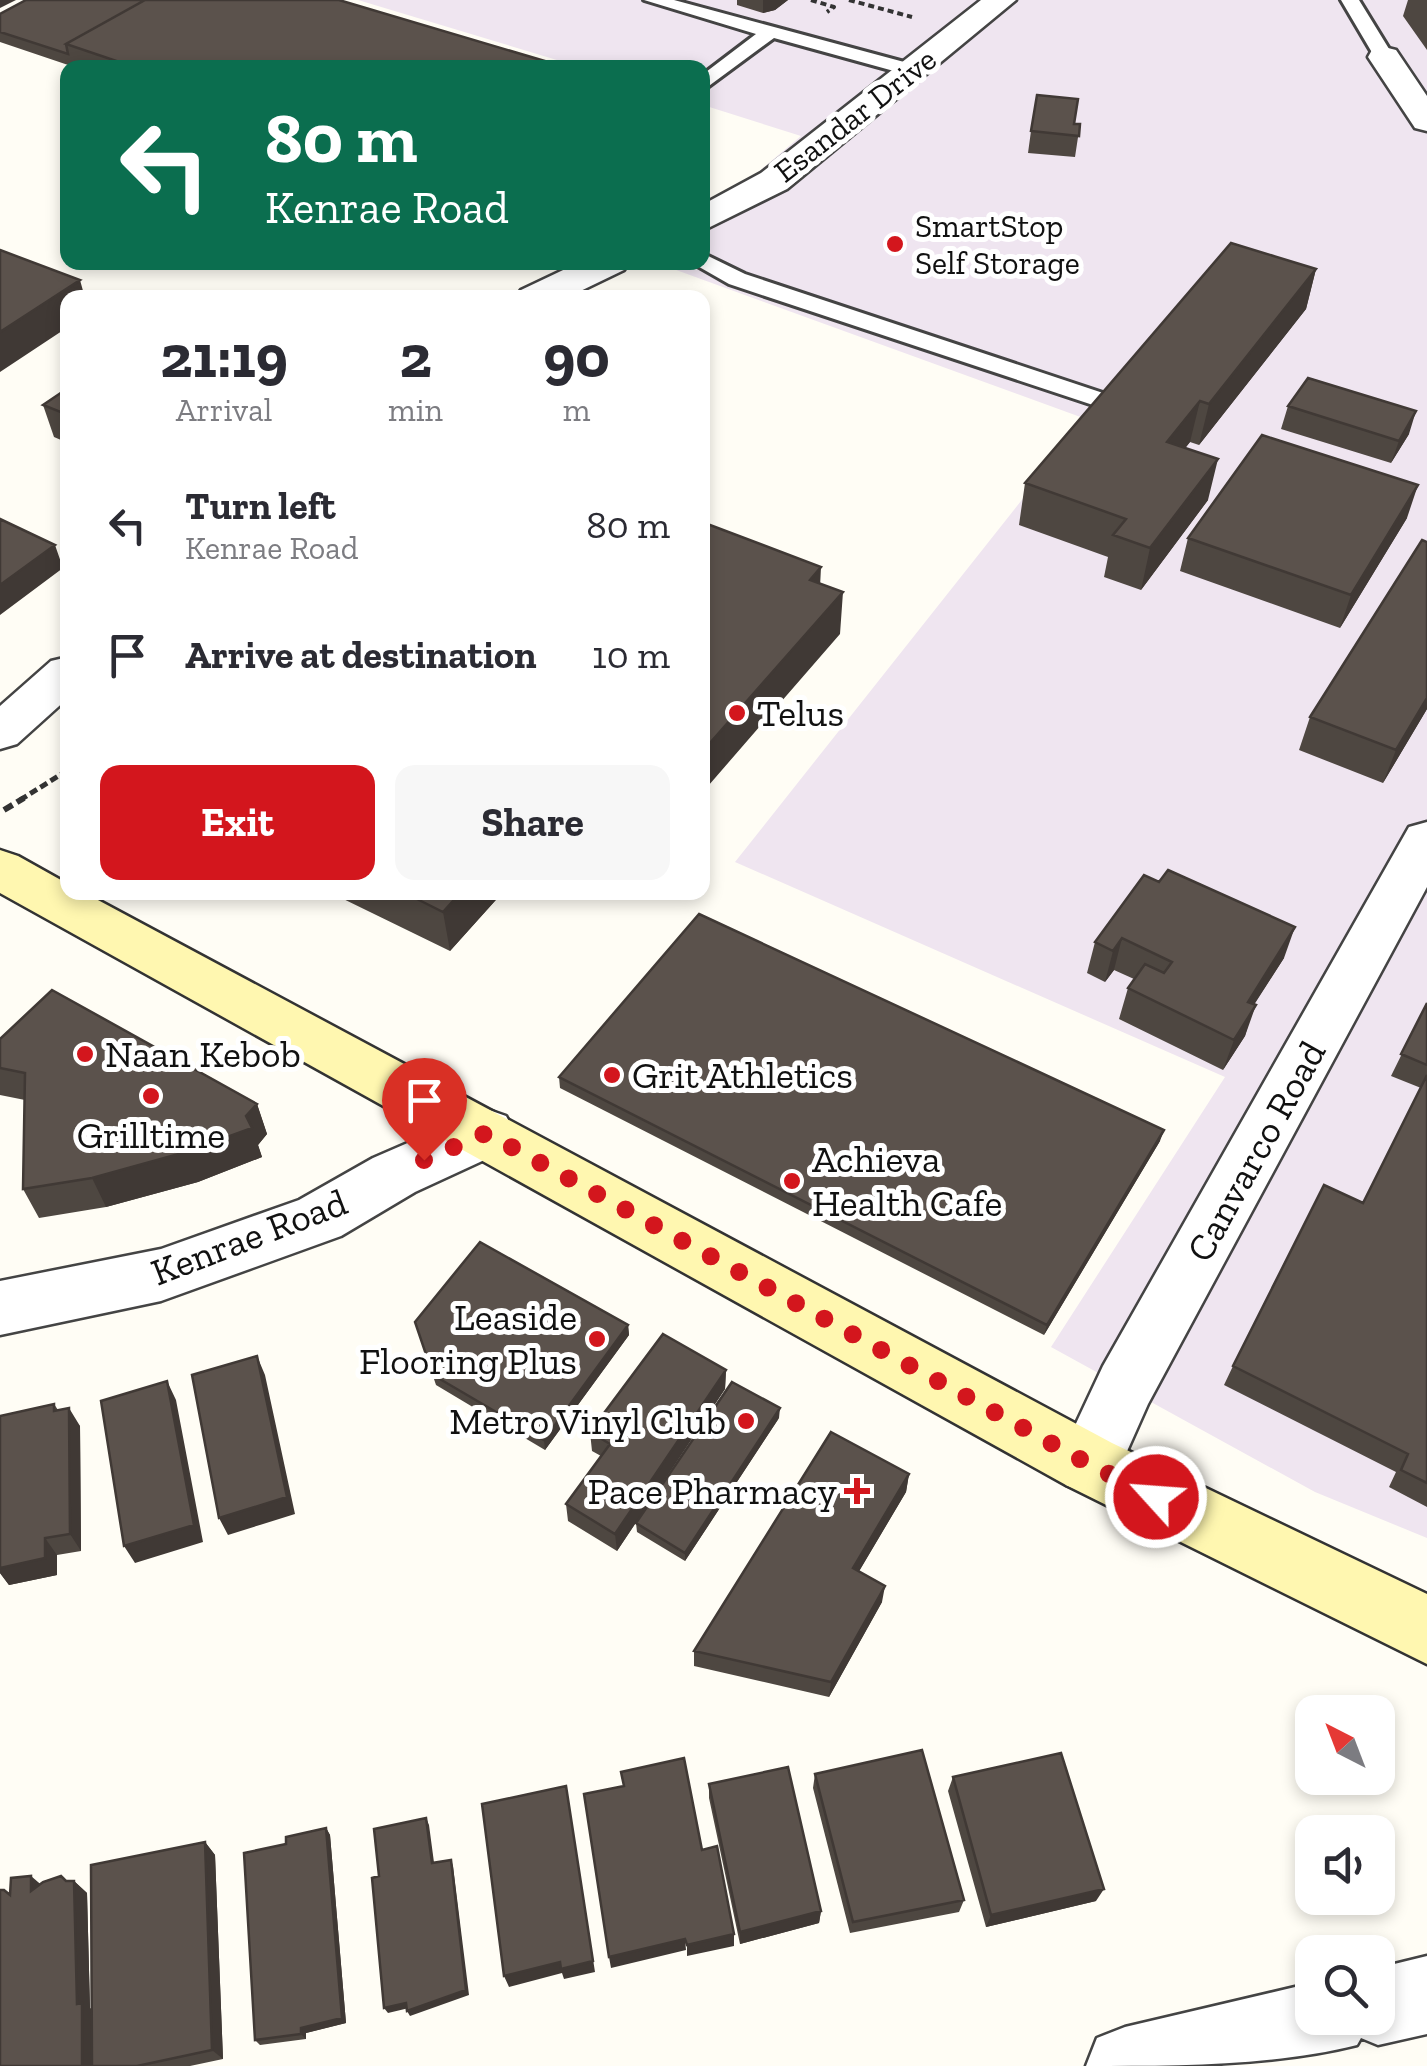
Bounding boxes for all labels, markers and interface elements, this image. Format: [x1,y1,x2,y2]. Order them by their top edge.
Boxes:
street label: Esandar Drive [766,40,944,190]
text: 80 m [265,96,417,180]
icon: left [100,100,230,230]
text: Kenrae Road [265,181,509,235]
place label: SmartStop Self Storage [915,207,1080,282]
marker: SmartStop Self Storage [884,233,906,255]
text: 21:19 [160,320,288,392]
text: 2 [399,320,432,392]
text: 90 [543,320,610,392]
text: Arrival [176,391,272,429]
text: min [388,391,443,429]
text: m [563,391,590,429]
text: Turn left [185,483,336,529]
icon: left [100,498,155,553]
text: 80 m [586,502,670,548]
text: Kenrae Road [185,529,358,567]
icon: arrive [100,628,155,683]
text: Arrive at destination [185,632,536,678]
text: 10 m [592,632,670,678]
place label: Telus [757,690,844,736]
marker: Telus [726,702,748,724]
button: Exit [100,765,375,880]
button: Share [395,765,670,880]
place label: Naan Kebob [105,1031,301,1077]
street label: Canvarco Road [1177,1033,1336,1269]
marker: Naan Kebob [74,1043,96,1065]
place label: Grit Athletics [632,1052,853,1098]
pin [382,1058,467,1161]
marker: Grit Athletics [601,1064,623,1086]
icon: arrive [397,1073,452,1128]
marker: Grilltime [140,1085,162,1107]
place label: Grilltime [77,1112,225,1158]
place label: Achieva Health Cafe [812,1136,1002,1226]
marker: Achieva Health Cafe [781,1170,803,1192]
street label: Kenrae Road [145,1179,353,1295]
place label: Leaside Flooring Plus [359,1294,577,1384]
marker: Leaside Flooring Plus [586,1328,608,1350]
place label: Metro Vinyl Club [449,1398,726,1444]
marker: Metro Vinyl Club [735,1410,757,1432]
position arrow [1104,1445,1208,1549]
place label: Pace Pharmacy [587,1468,838,1514]
marker: Pace Pharmacy [846,1480,868,1502]
north arrow [1295,1695,1395,1795]
map controls [1295,1695,1395,2035]
button: sound [1295,1815,1395,1915]
button: search [1295,1935,1395,2035]

